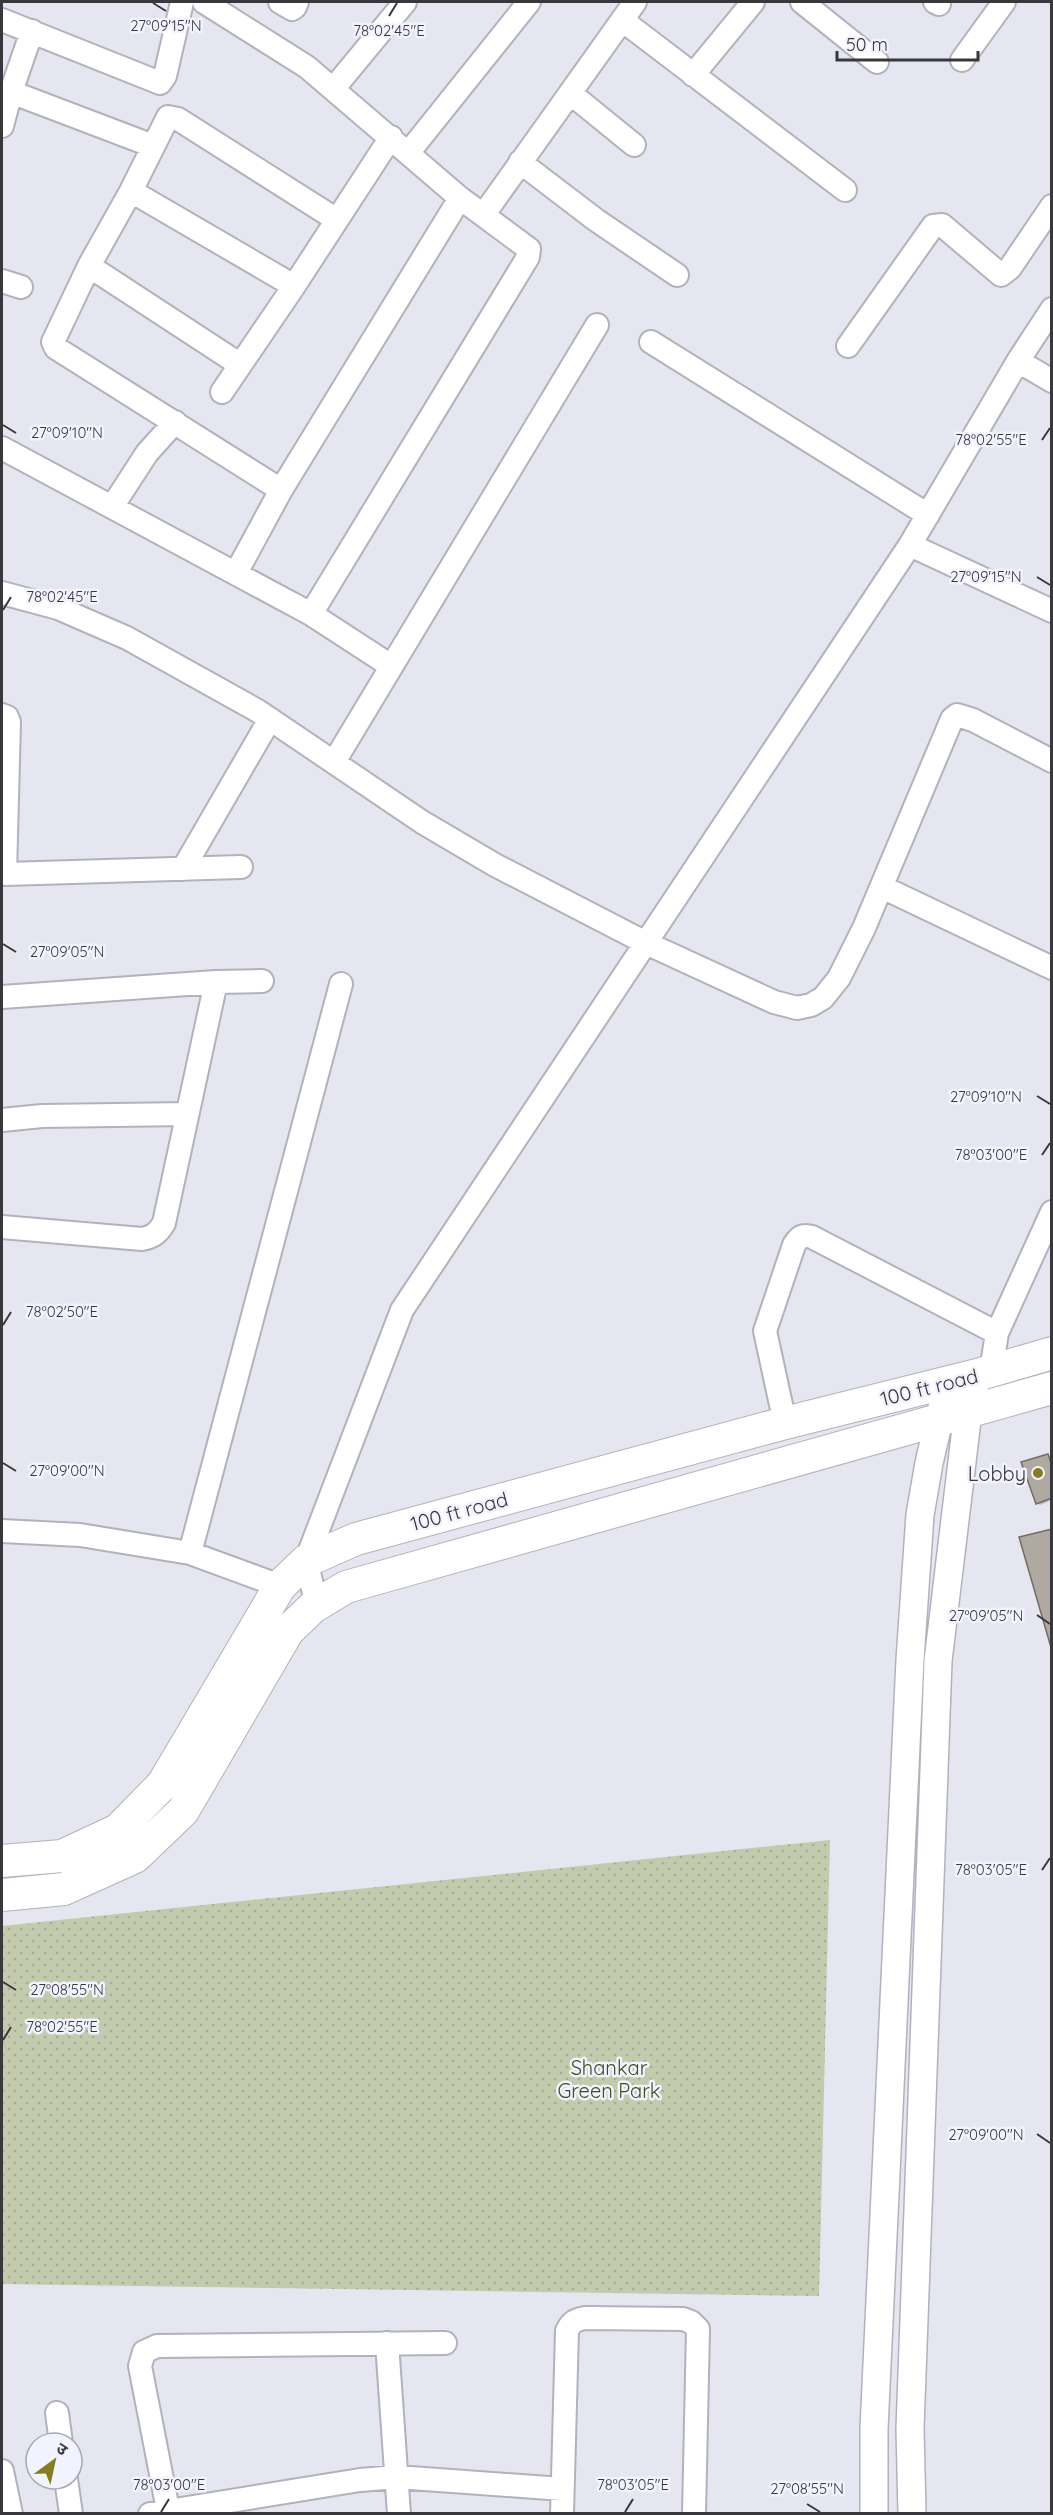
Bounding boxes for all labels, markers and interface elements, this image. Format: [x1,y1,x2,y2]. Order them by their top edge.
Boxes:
text: 27°09'15"N [130,16,202,35]
text: 78°02'45"E [353,21,425,40]
scale bar [837,24,978,62]
text: 50 m [846,33,888,56]
text: 27°09'10"N [31,423,103,442]
text: 78°02'55"E [955,430,1027,449]
text: 27°09'15"N [950,567,1022,586]
text: 78°02'45"E [26,587,98,606]
text: 27°09'05"N [30,942,104,961]
text: 27°09'10"N [950,1087,1022,1106]
text: 78°03'00"E [955,1145,1027,1164]
text: 78°02'50"E [26,1302,98,1321]
street label: 100 ft road [878,1363,980,1411]
text: 27°09'00"N [29,1461,105,1480]
place label: Lobby [968,1461,1026,1486]
marker: Lobby [1031,1466,1045,1480]
street label: 100 ft road [408,1486,510,1536]
text: 27°09'05"N [949,1606,1023,1625]
text: 78°03'05"E [955,1860,1027,1879]
text: 27°08'55"N [30,1980,104,1999]
text: 78°02'55"E [26,2017,98,2036]
park label: Shankar Green Park [557,2055,661,2103]
text: 27°09'00"N [948,2125,1024,2144]
north arrow [24,2431,84,2491]
text: उ [53,2437,72,2460]
text: 78°03'00"E [133,2475,205,2494]
text: 78°03'05"E [597,2475,669,2494]
text: 27°08'55"N [770,2479,844,2498]

